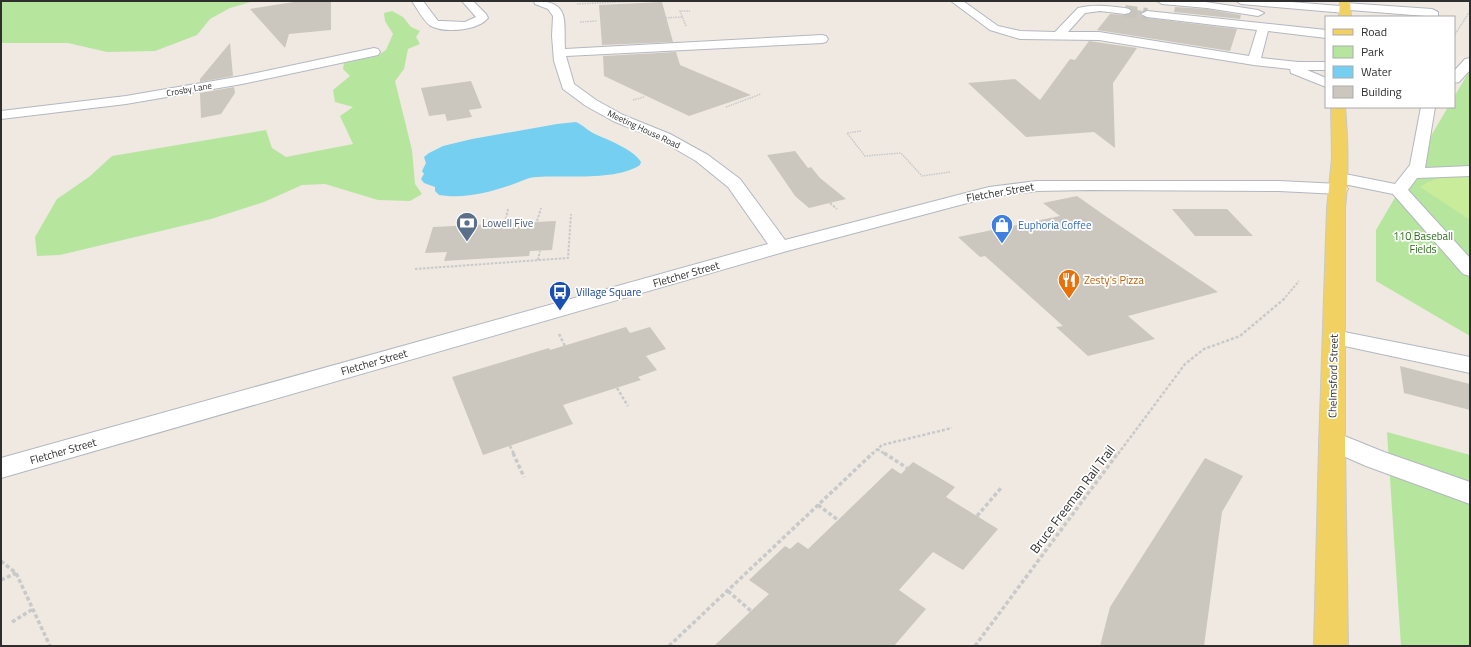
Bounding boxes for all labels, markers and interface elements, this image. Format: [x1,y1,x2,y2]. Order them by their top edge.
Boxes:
legend [1325,16,1455,108]
text: Road [1361,22,1387,41]
text: Park [1361,42,1384,61]
text: Water [1361,62,1392,81]
street label: Crosby Lane [165,79,213,99]
text: Building [1361,82,1402,101]
street label: Meeting House Road [605,106,683,152]
street label: Fletcher Street [965,178,1035,206]
bank icon: Lowell Five [454,210,480,243]
shop icon: Euphoria Coffee [989,212,1015,245]
place label: Lowell Five [482,215,534,231]
place label: Euphoria Coffee [1018,217,1092,233]
park label: 110 Baseball Fields [1393,228,1453,257]
street label: Fletcher Street [651,257,721,291]
restaurant icon: Zesty's Pizza [1056,267,1082,300]
place label: Zesty's Pizza [1084,272,1144,288]
bus stop icon: Village Square [547,279,573,312]
place label: Village Square [576,284,642,300]
street label: Chelmsford Street [1324,334,1342,418]
street label: Fletcher Street [339,345,409,379]
street label: Fletcher Street [28,434,98,468]
street label: Bruce Freeman Rail Trail [1024,440,1120,558]

